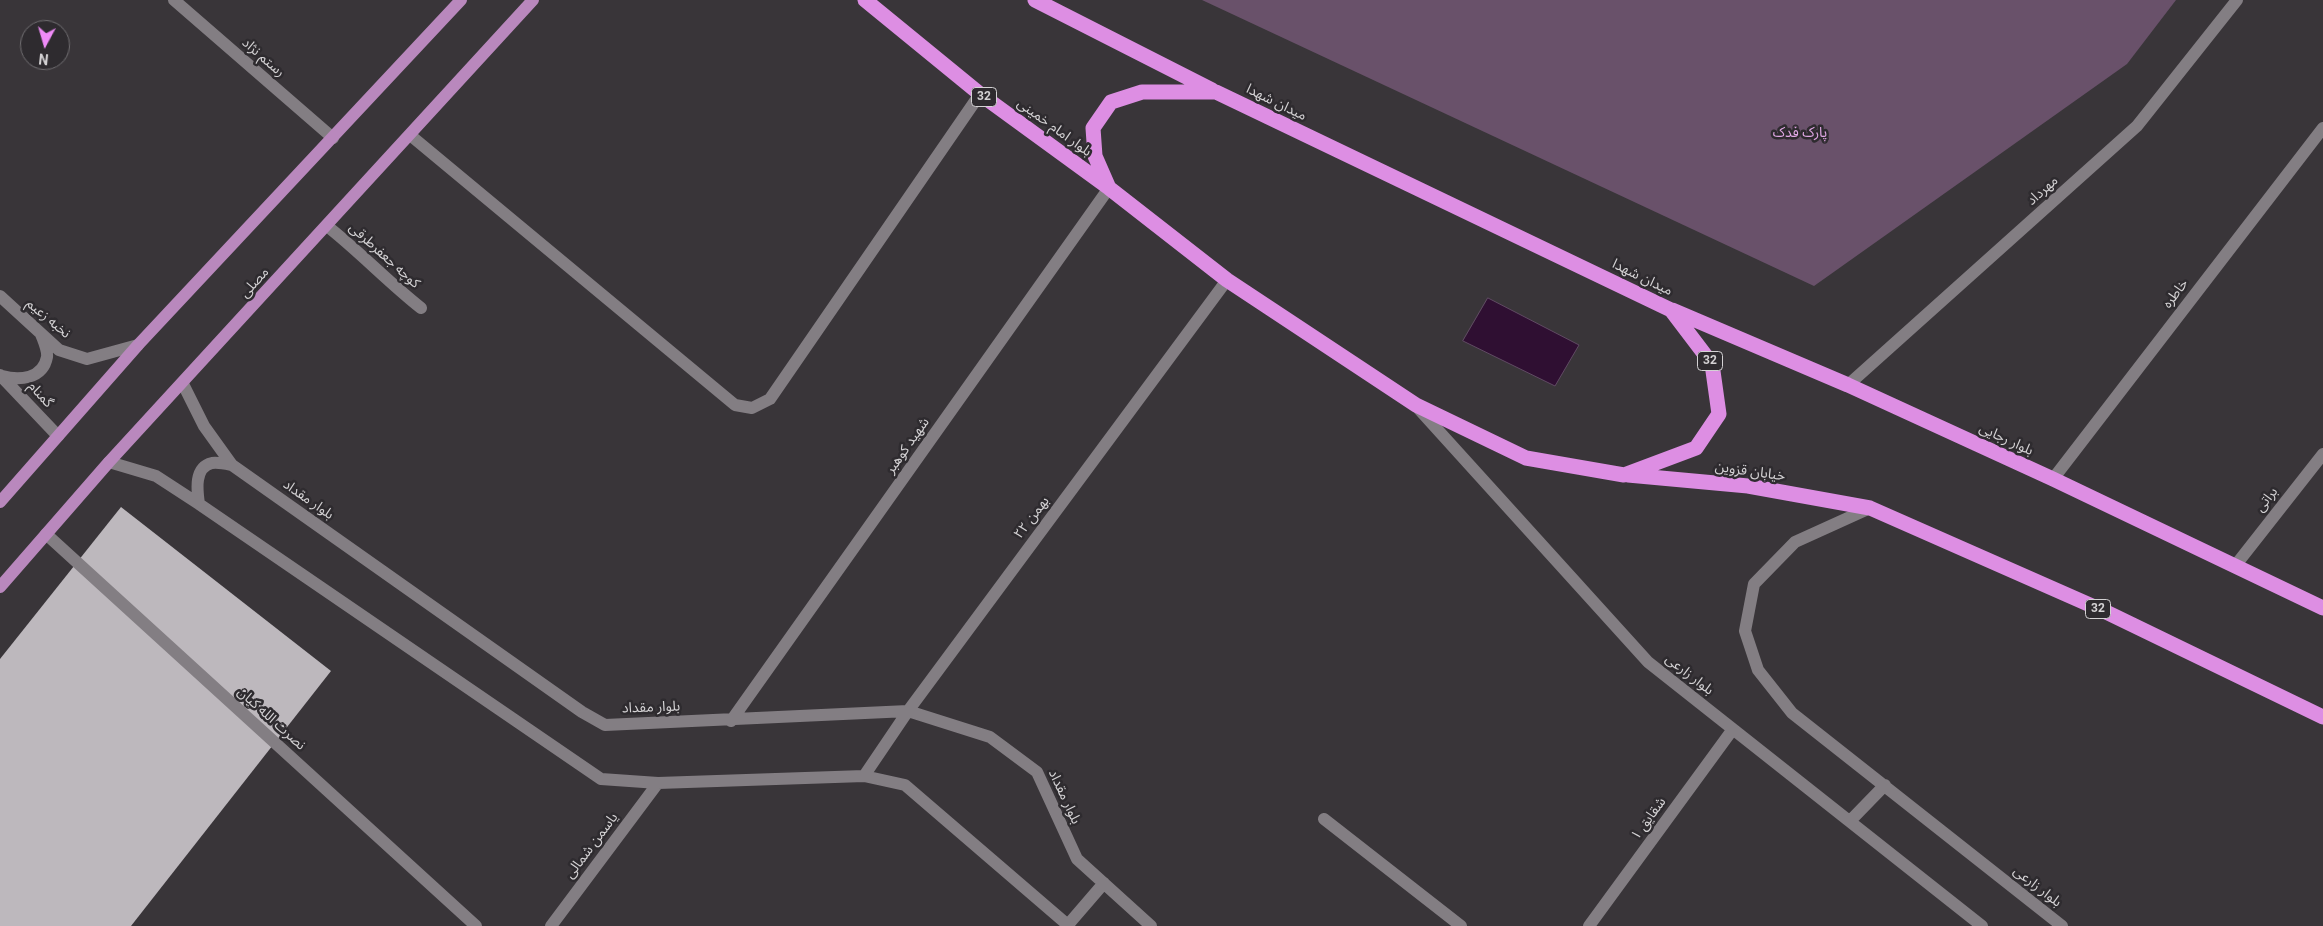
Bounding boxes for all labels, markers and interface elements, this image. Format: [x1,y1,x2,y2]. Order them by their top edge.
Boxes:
north arrow [20,20,70,70]
street label: رستم نژاد [238,35,288,81]
text: N [38,50,49,67]
street label: میدان شهدا [1243,81,1309,125]
road number: 32 [972,88,996,106]
street label: بلوار امام خمینی [1013,95,1095,161]
park label: پارک فدک [1773,125,1827,141]
street label: مهرداد [2024,173,2062,209]
street label: کوچه جعفرطرقی [345,220,423,292]
street label: میدان شهدا [1609,256,1675,300]
street label: مصلی [237,264,273,302]
street label: خاطره [2160,276,2192,312]
street label: نخبه زعیم [22,296,74,342]
road number: 32 [1698,352,1722,371]
street label: گمنام [24,378,56,412]
street label: شهید کوهبر [882,415,934,477]
street label: بلوار رجایی [1976,420,2036,460]
street label: خیابان قزوین [1714,459,1786,485]
street label: بلوار مقداد [279,476,337,524]
street label: براتی [2252,484,2282,516]
street label: ۲۲ بهمن [1011,494,1053,542]
road number: 32 [2086,600,2110,618]
street label: بلوار زارعی [1661,651,1717,699]
street label: نصرت الله کیان [233,684,309,754]
street label: بلوار مقداد [622,699,680,717]
street label: بلوار مقداد [1044,767,1084,827]
street label: شقایق ۱ [1628,794,1670,844]
street label: یاسمن شمالی [562,810,622,882]
street label: بلوار زارعی [2009,863,2065,911]

